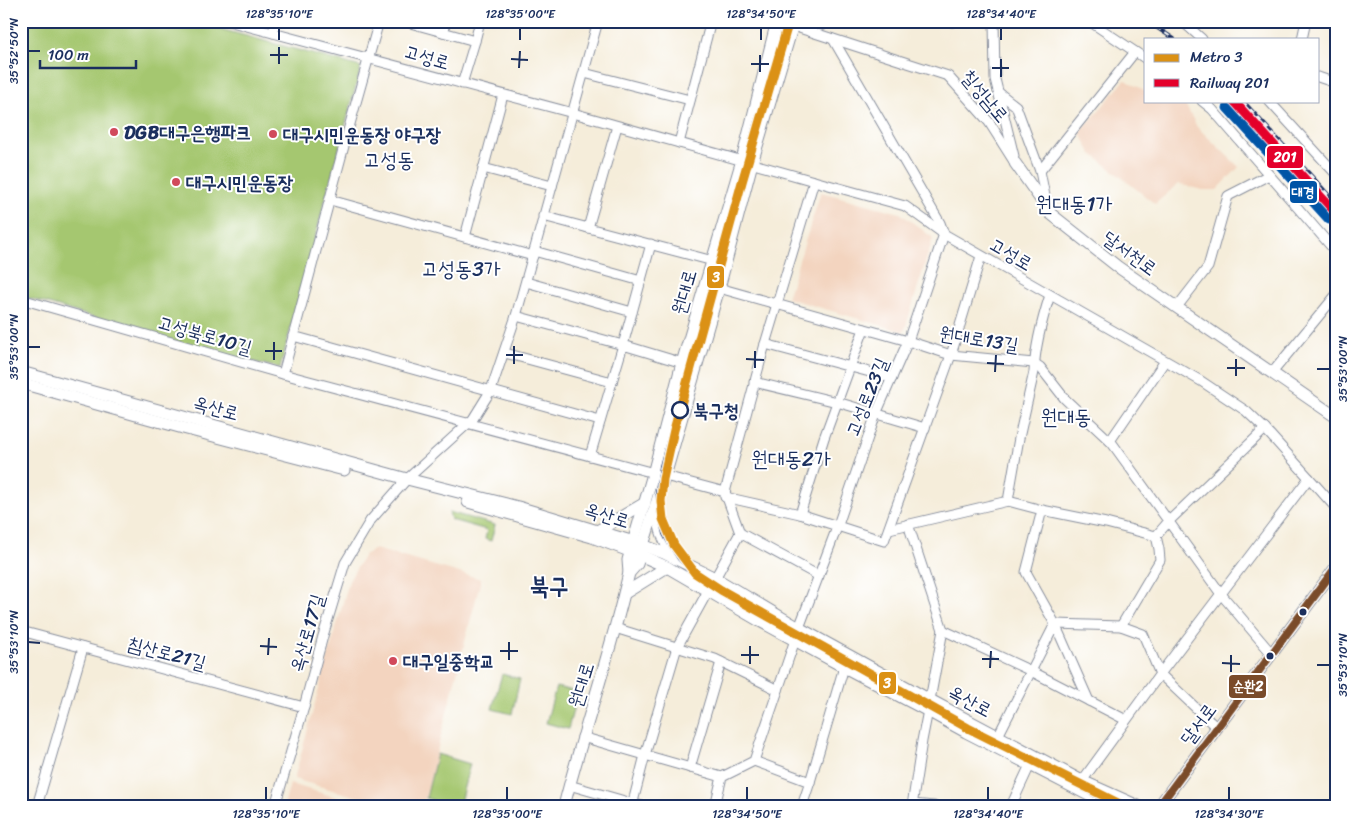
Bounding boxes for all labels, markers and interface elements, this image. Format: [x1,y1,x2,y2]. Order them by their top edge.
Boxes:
text: 128°35'10"E [245,3,314,25]
text: 128°35'00"E [485,3,556,25]
text: 128°34'50"E [726,3,797,25]
text: 128°34'40"E [966,3,1037,25]
text: 35°52'50"N [3,17,25,84]
street label: 고성로 [400,35,454,79]
scale bar [40,38,136,70]
legend [1144,38,1320,102]
text: 100 m [48,42,89,68]
text: Metro 3 [1190,44,1242,70]
street label: 칠성남로 [953,62,1017,130]
text: Railway 201 [1190,70,1269,96]
place label: DGB대구은행파크 [124,116,251,149]
place label: 대구시민운동장 야구장 [283,118,442,151]
marker: DGB대구은행파크 [108,126,120,138]
marker: 대구시민운동장 야구장 [267,128,279,140]
district label: 고성동 [364,141,414,179]
line badge: 201 [1266,145,1304,169]
text: 201 [1273,145,1296,170]
place label: 대구시민운동장 [186,166,294,199]
marker: 대구시민운동장 [170,176,182,188]
line badge: 대경 [1289,180,1318,204]
text: 대경 [1291,180,1314,205]
district label: 원대동1가 [1036,185,1112,223]
street label: 달서천로 [1096,222,1164,284]
street label: 고성로 [983,228,1039,280]
district label: 고성동3가 [421,250,501,288]
street label: 원대로 [662,265,706,319]
line badge: 3 [706,265,725,289]
text: 3 [711,265,720,290]
street label: 고성북로10길 [154,306,256,364]
text: 35°53'00"N [3,313,25,380]
street label: 원대로13길 [937,316,1021,362]
text: 35°53'00"N [1332,335,1354,402]
street label: 고성로23길 [836,353,898,441]
street label: 옥산로 [190,386,242,430]
place label: 북구청 [693,394,739,427]
district label: 원대동 [1041,398,1091,436]
marker: 북구청 [671,401,689,419]
district label: 원대동2가 [751,440,831,478]
street label: 옥산로 [580,493,634,537]
district label: 북구 [530,565,568,607]
street label: 옥산로17길 [280,590,334,676]
unlabelled marker [1298,607,1308,617]
text: 35°53'10"N [3,610,25,674]
street label: 침산로21길 [124,627,210,679]
text: 35°53'10"N [1332,633,1354,697]
place label: 대구일중학교 [403,645,495,678]
unlabelled marker [1265,651,1275,661]
marker: 대구일중학교 [387,655,399,667]
street label: 원대로 [559,658,603,712]
line badge: 3 [878,671,897,695]
text: 3 [882,671,891,696]
line badge: 순환2 [1228,674,1267,699]
text: 순환2 [1233,674,1264,699]
street label: 옥산로 [942,676,998,726]
street label: 달서로 [1171,696,1225,752]
text: 128°35'10"E [232,803,301,825]
text: 128°35'00"E [472,803,543,825]
text: 128°34'50"E [712,803,783,825]
text: 128°34'40"E [953,803,1024,825]
text: 128°34'30"E [1195,803,1265,825]

